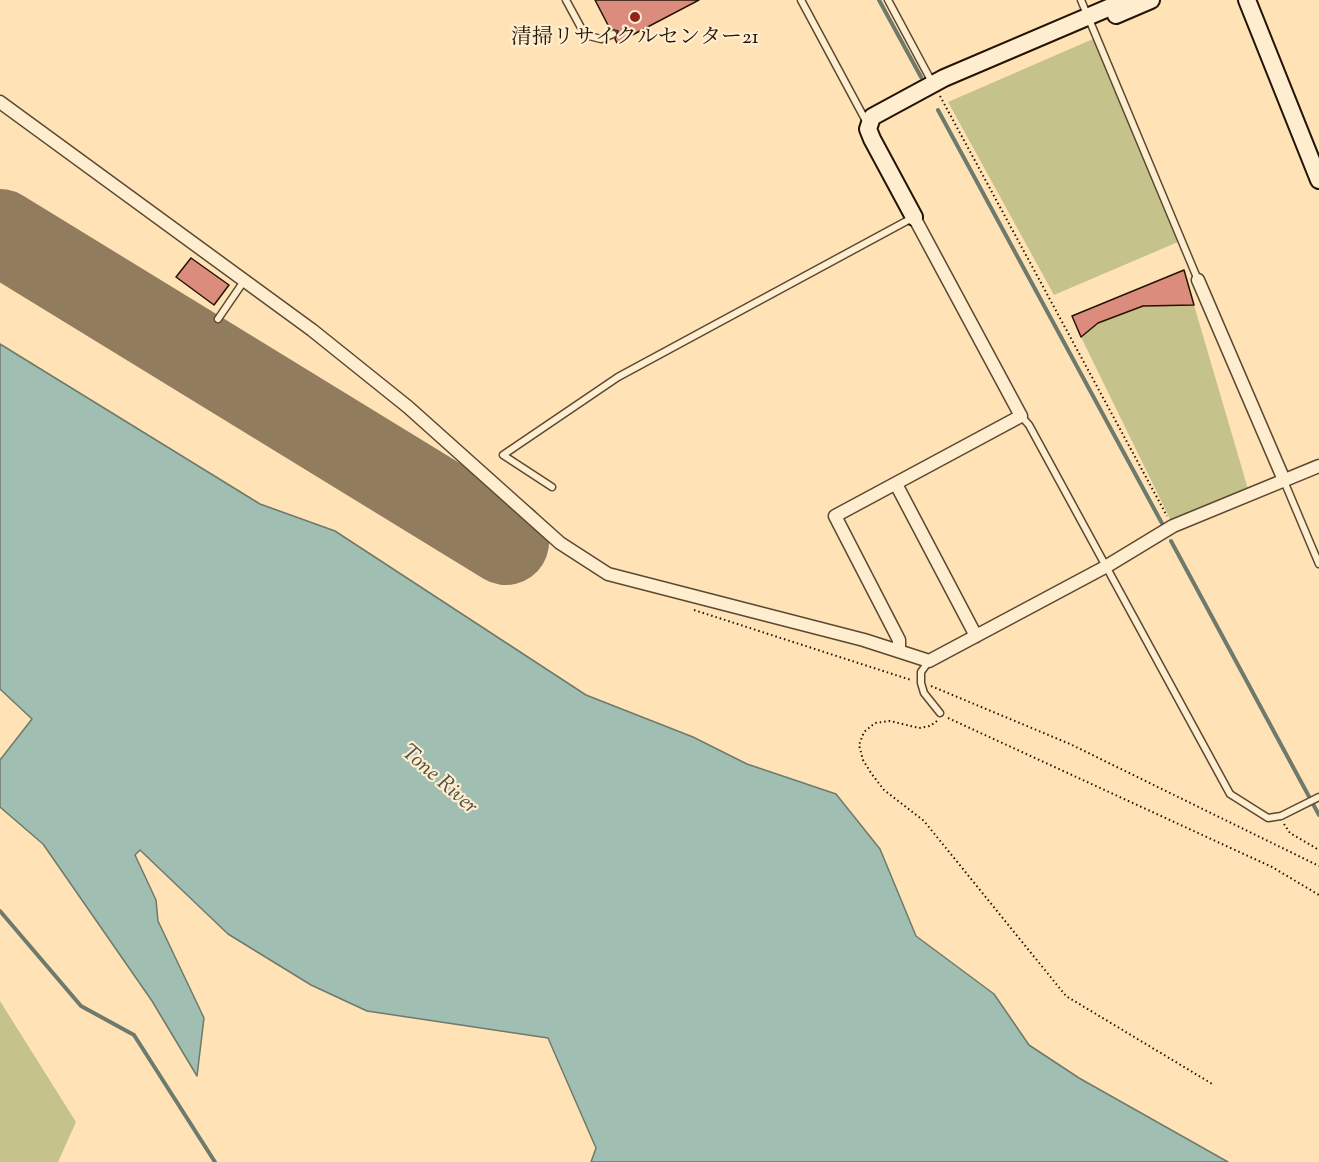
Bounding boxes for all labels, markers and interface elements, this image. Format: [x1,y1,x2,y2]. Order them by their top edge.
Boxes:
marker: 清掃リサイクルセンター21 [628,10,642,24]
place label: 清掃リサイクルセンター21 [511,26,759,52]
water label: Tone River [394,741,482,821]

